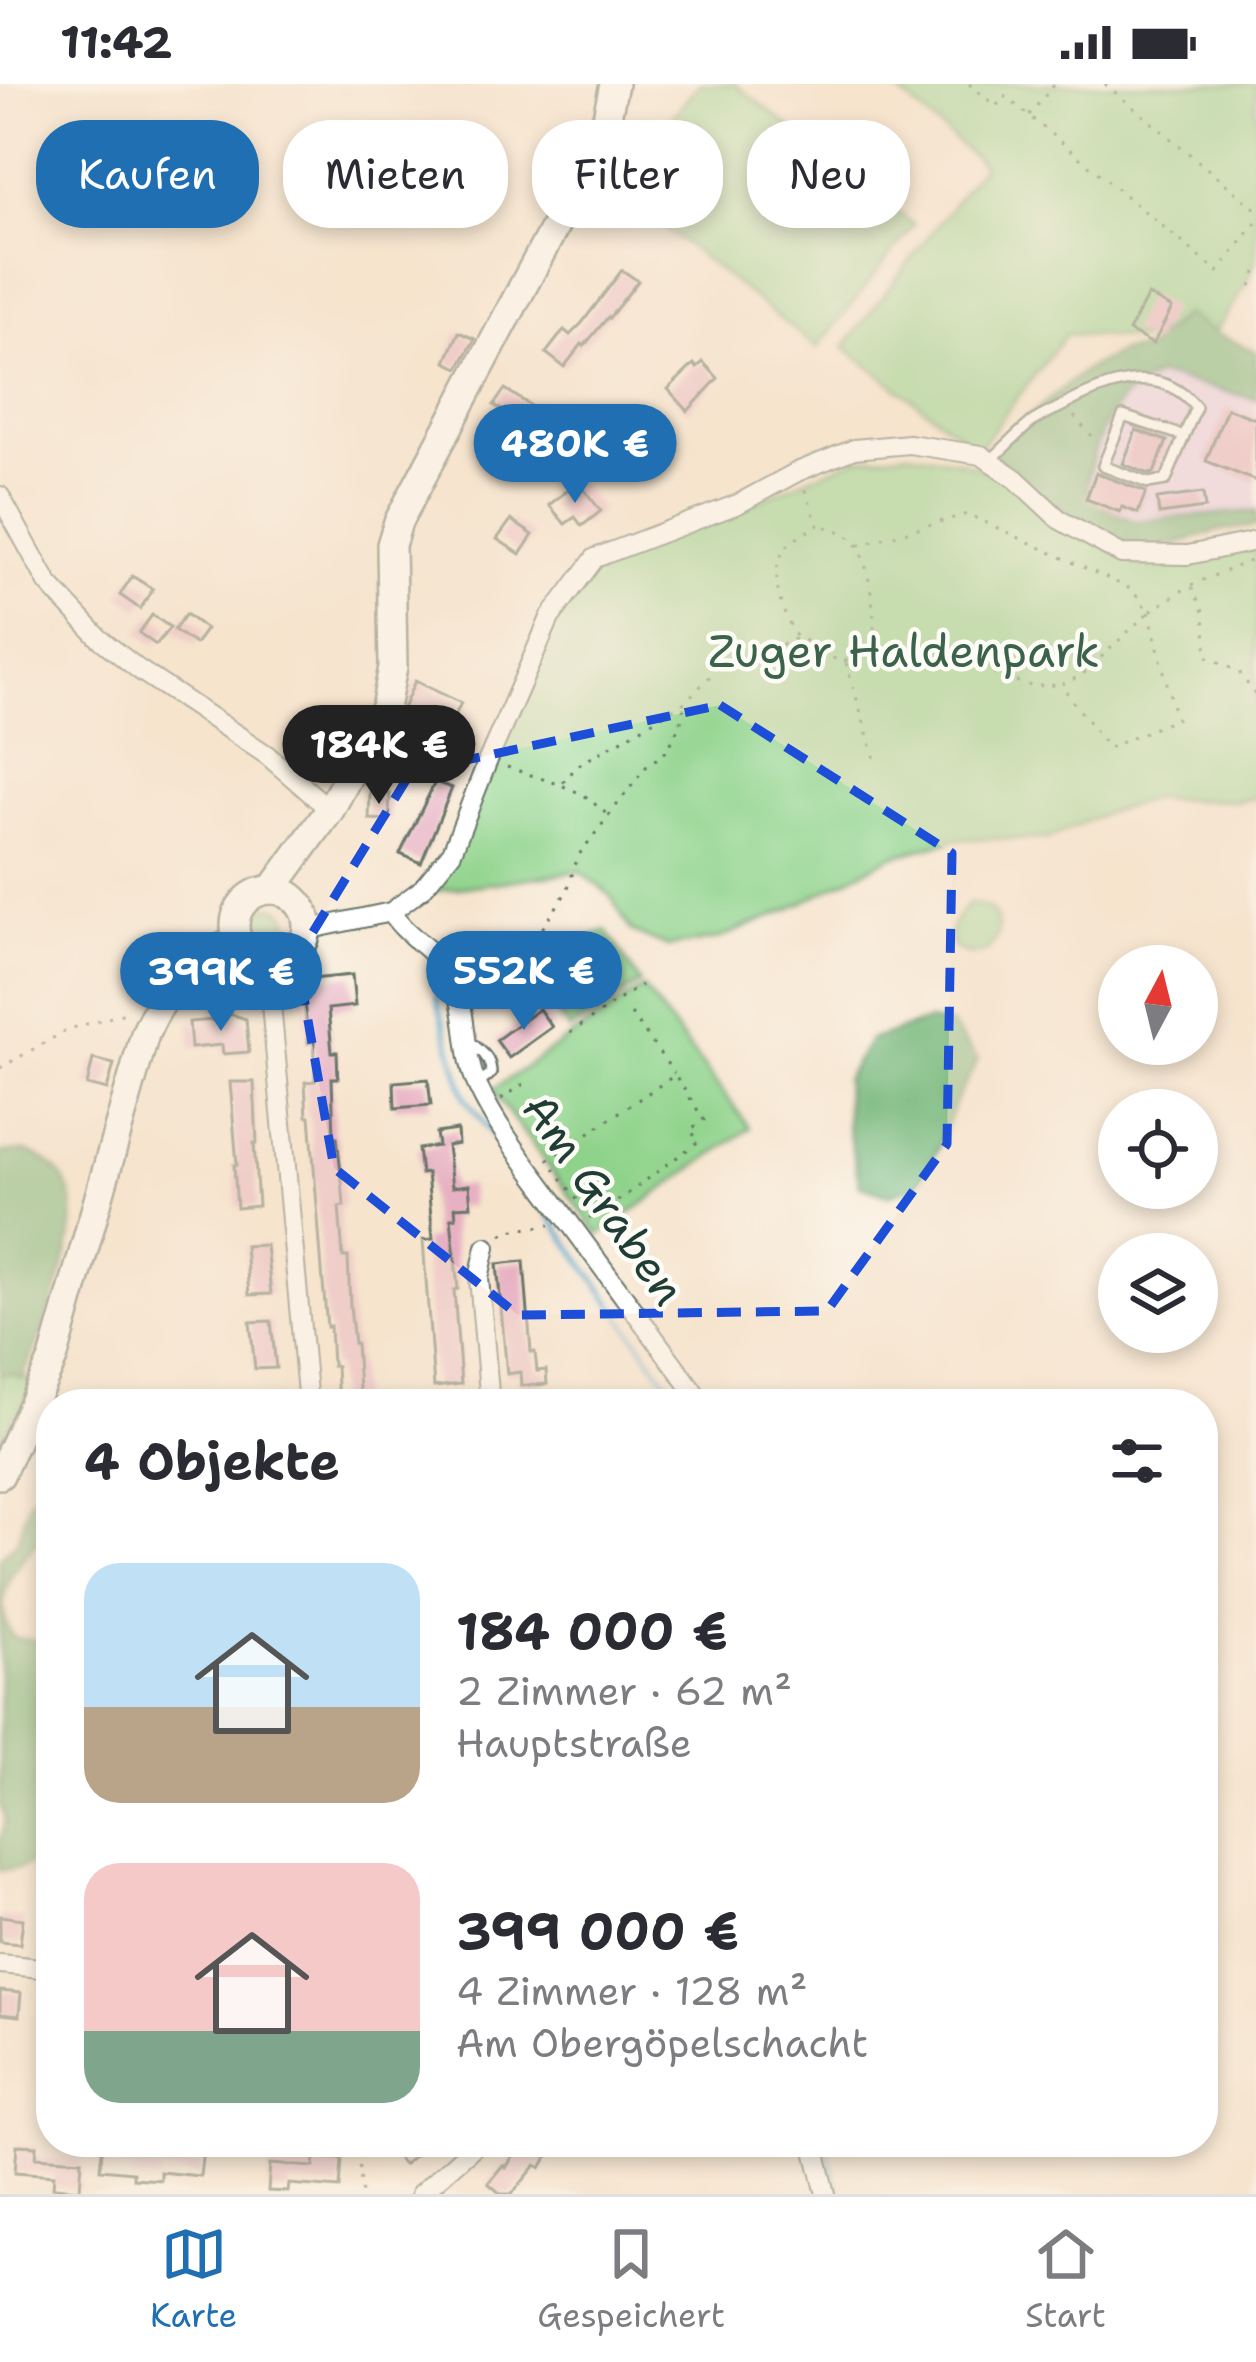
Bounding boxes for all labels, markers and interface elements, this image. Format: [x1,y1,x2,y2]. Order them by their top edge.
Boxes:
text: 11:42 [60,12,173,72]
chip: Kaufen [36,120,259,228]
chip: Mieten [283,120,508,228]
chip: Filter [532,120,723,228]
chip: Neu [747,120,910,228]
pin: 480K € [477,404,673,506]
text: 480K € [501,417,649,469]
park label: Zuger Haldenpark [708,621,1100,681]
pin: 184K € [281,705,477,807]
text: 184K € [309,718,449,770]
pin: 552K € [426,931,622,1033]
pin: 399K € [123,932,319,1034]
text: 552K € [453,944,595,996]
text: 399K € [147,945,295,997]
north arrow [1098,945,1218,1065]
map controls [1098,945,1218,1353]
street label: Am Graben [509,1081,699,1317]
button: locate [1098,1089,1218,1209]
button: layers [1098,1233,1218,1353]
text: 4 Objekte [84,1427,340,1495]
icon: filters [1104,1428,1170,1494]
text: 184 000 € [456,1597,728,1665]
icon: home [180,1611,324,1755]
text: 2 Zimmer · 62 m² [456,1665,792,1717]
text: Hauptstraße [456,1717,692,1769]
text: 399 000 € [456,1897,739,1965]
icon: home [180,1911,324,2055]
text: 4 Zimmer · 128 m² [456,1965,807,2017]
text: Am Obergöpelschacht [456,2017,868,2069]
tab: Karte [150,2221,237,2338]
tab: Gespeichert [537,2221,725,2338]
tab: Start [1025,2221,1106,2338]

